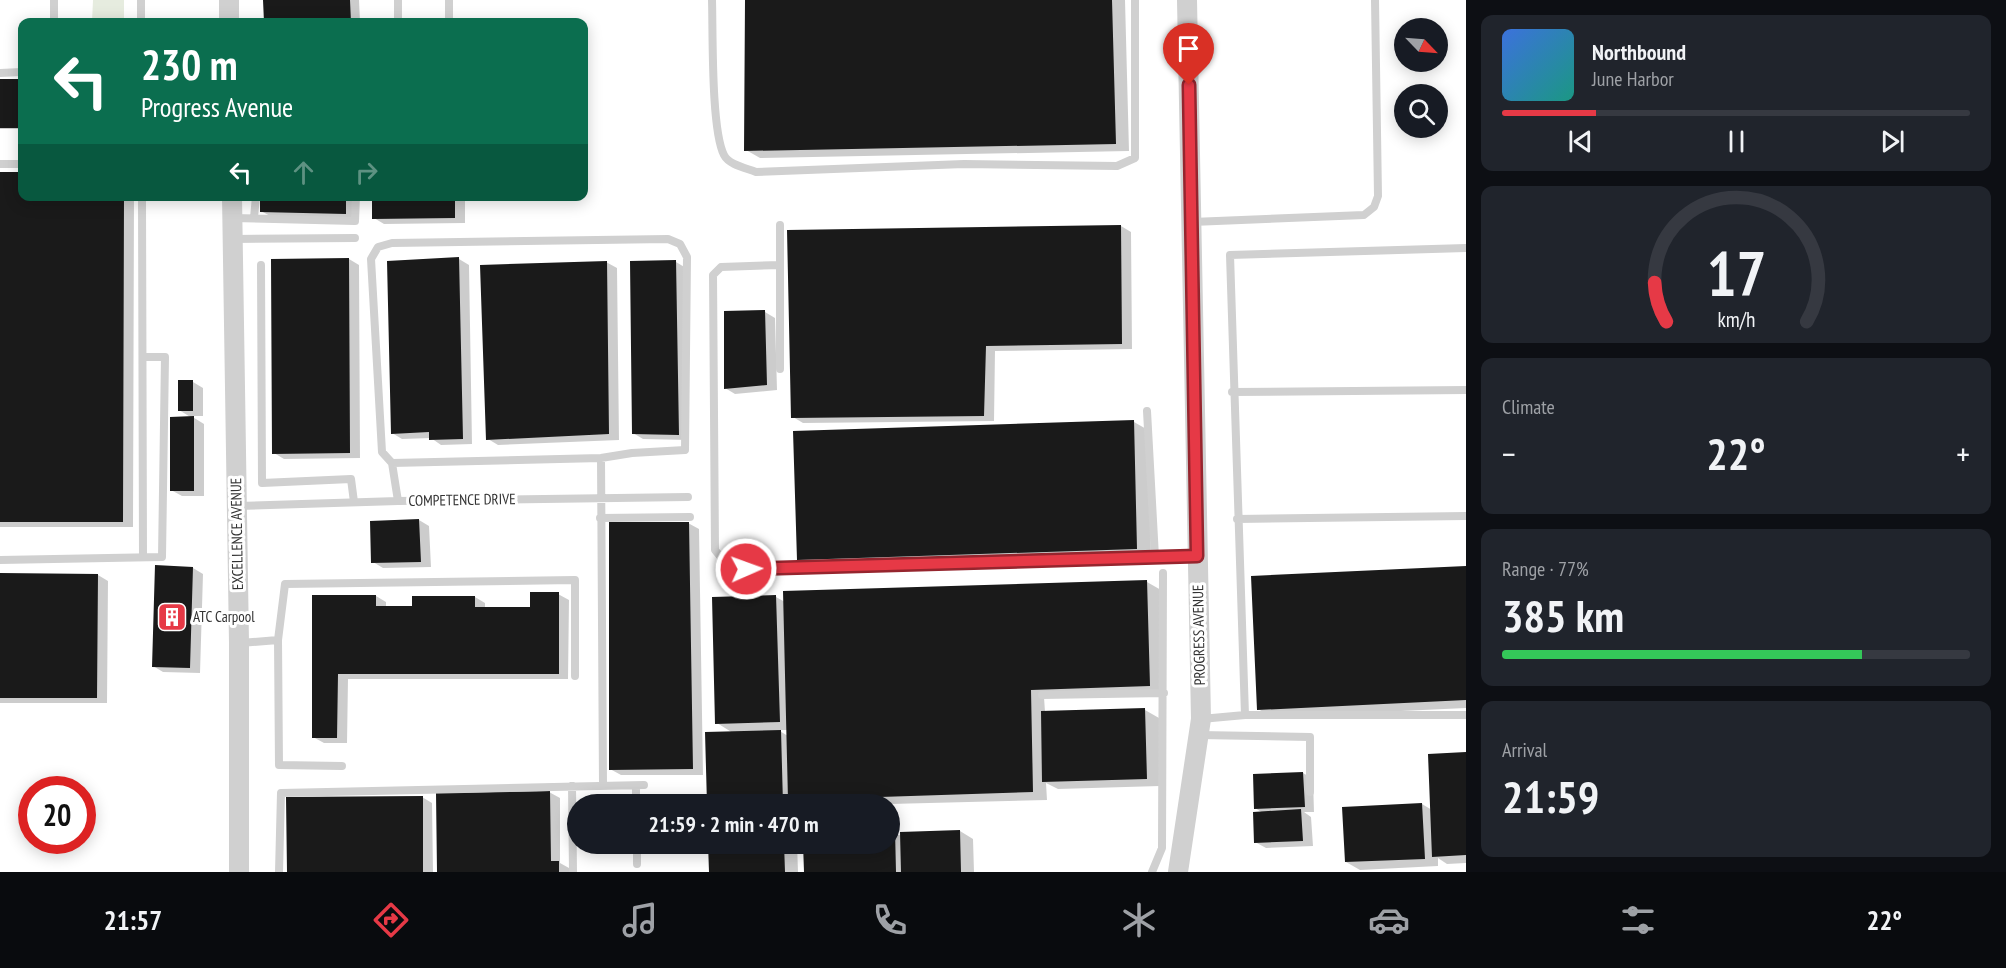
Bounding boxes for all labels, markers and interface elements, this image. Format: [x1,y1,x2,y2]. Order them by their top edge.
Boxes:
north arrow [1394,18,1448,72]
map controls [1394,18,1448,138]
pin [1163,23,1214,85]
icon: arrive [1172,32,1205,65]
text: 230 m [141,37,238,92]
text: Northbound [1592,38,1686,66]
icon: left [42,42,120,120]
text: June Harbor [1592,66,1674,92]
button: search [1394,84,1448,138]
text: Progress Avenue [141,90,293,124]
icon: previous [1564,125,1597,158]
icon: pause [1720,125,1753,158]
icon: next [1876,125,1909,158]
icon: left [224,156,257,189]
icon: ahead [287,156,320,189]
icon: right [350,156,383,189]
text: 17 [1706,232,1766,313]
text: km/h [1717,305,1755,333]
text: Climate [1502,394,1555,420]
text: 22° [1706,424,1766,482]
text: − [1502,432,1516,475]
text: + [1956,432,1970,475]
street label: EXCELLENCE AVENUE [226,478,247,590]
street label: COMPETENCE DRIVE [408,489,516,510]
position arrow [714,537,778,601]
text: Range · 77% [1502,556,1589,582]
street label: PROGRESS AVENUE [1188,585,1209,685]
text: 385 km [1502,586,1624,644]
building icon: ATC Carpool [156,601,188,633]
place label: ATC Carpool [193,607,255,626]
text: Arrival [1502,737,1547,763]
text: 21:59 [1502,767,1599,825]
speed limit sign: 20 [18,776,96,854]
text: 21:59 · 2 min · 470 m [648,810,819,838]
icon: directions [370,899,412,941]
icon: music [619,899,661,941]
icon: phone [869,899,911,941]
icon: climate [1118,899,1160,941]
icon: car [1368,899,1410,941]
icon: filters [1617,899,1659,941]
text: 21:57 [104,903,162,937]
text: 22° [1867,903,1902,937]

